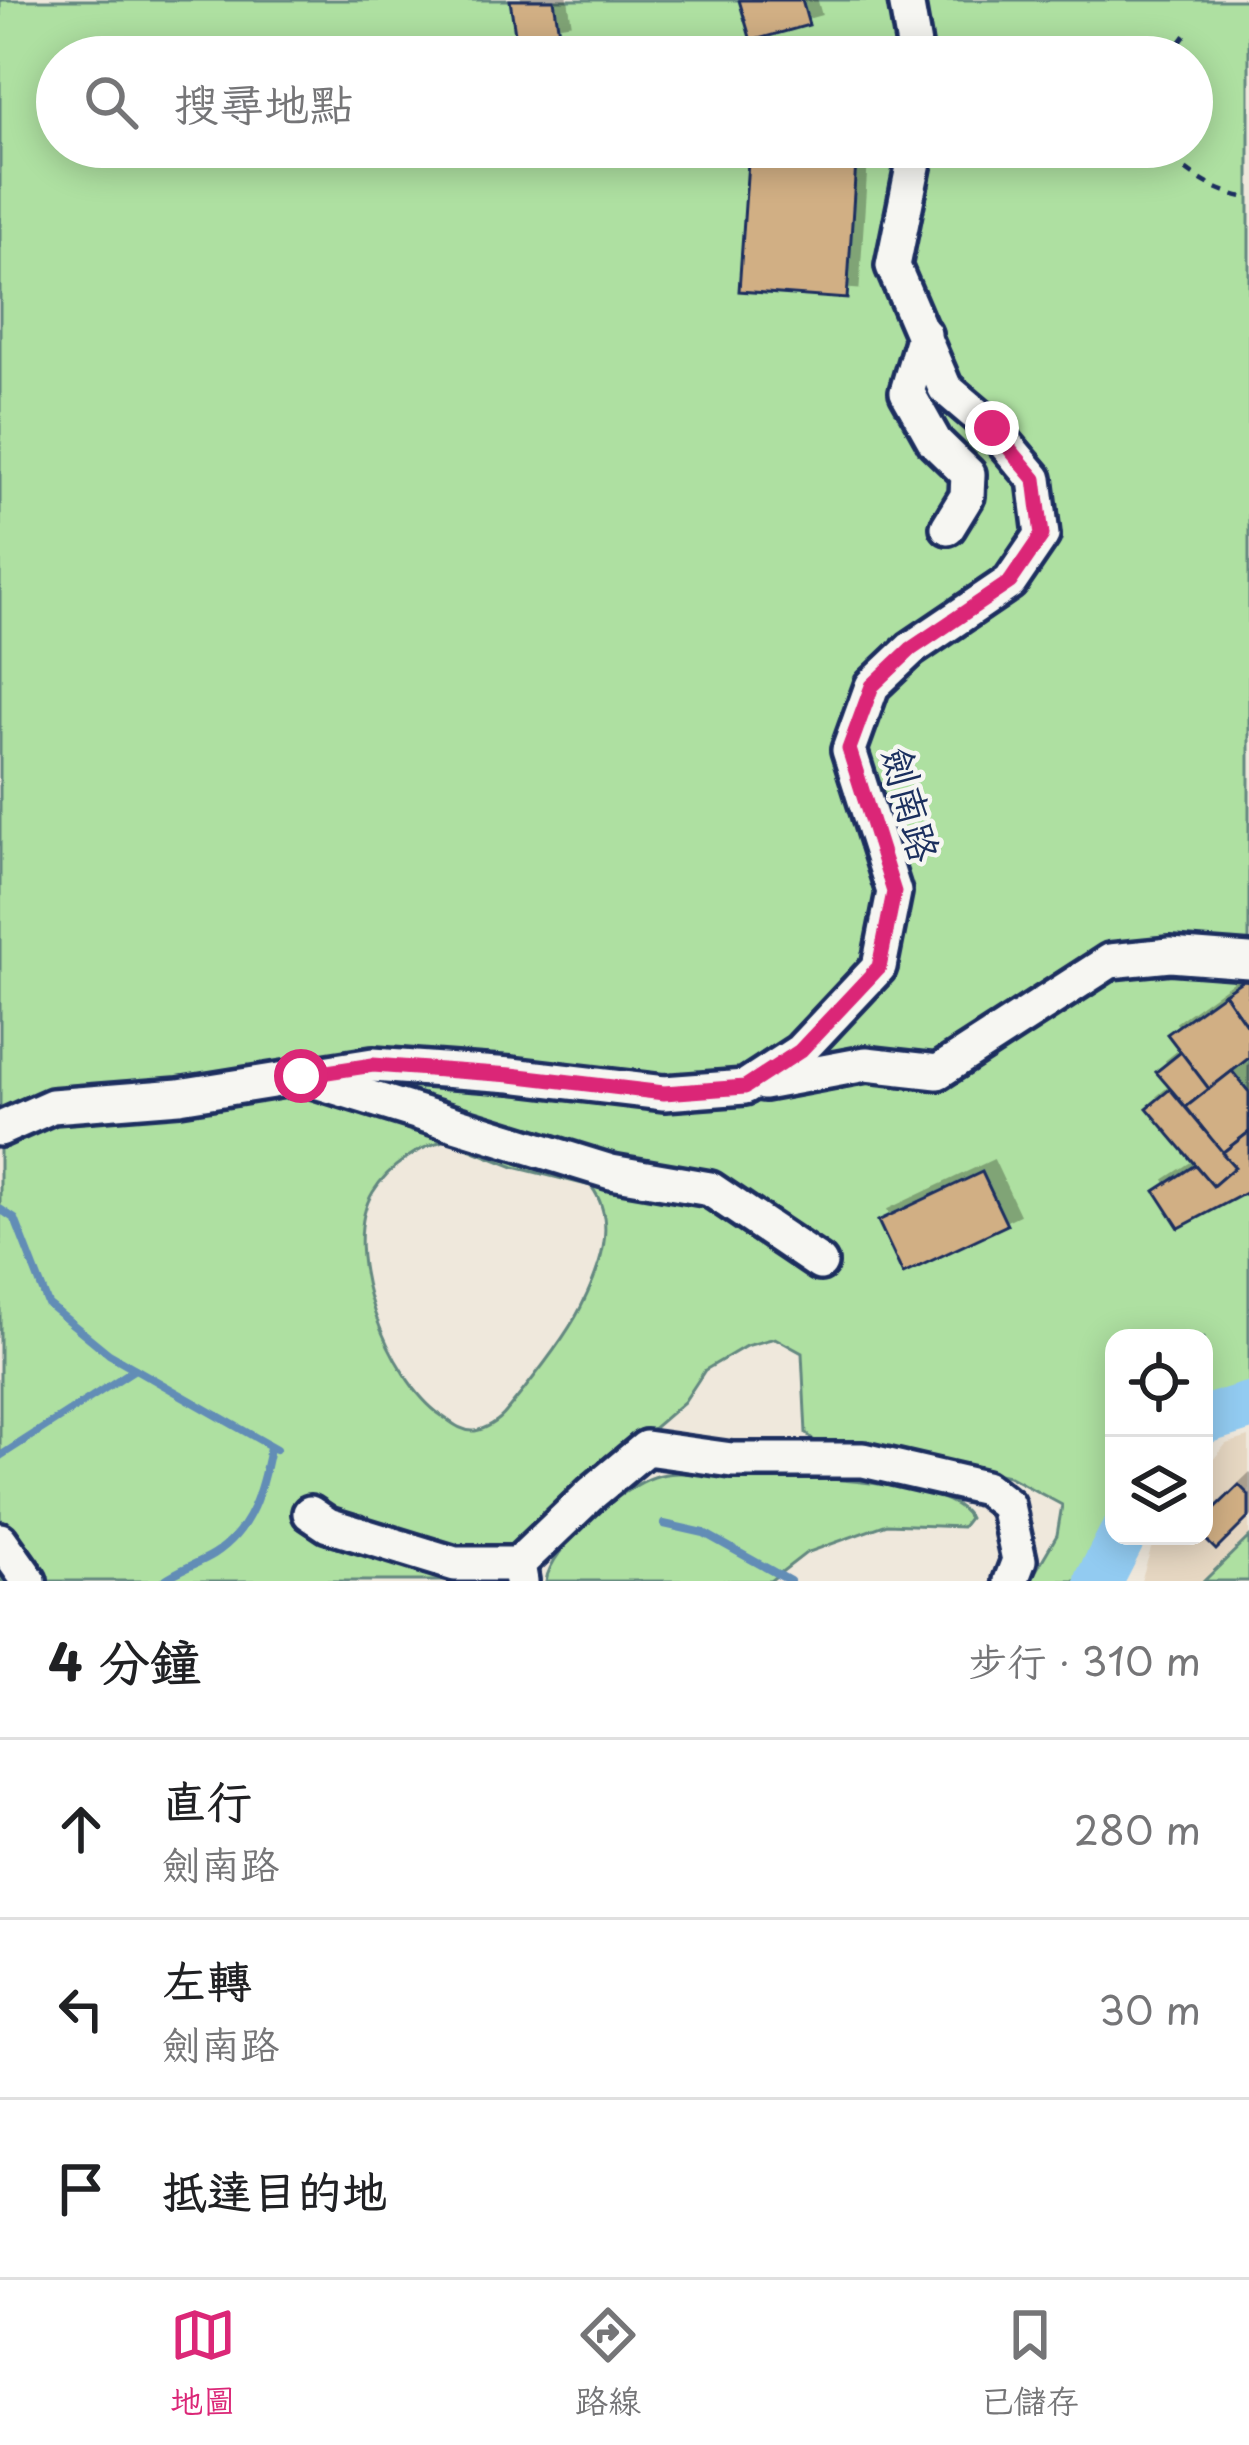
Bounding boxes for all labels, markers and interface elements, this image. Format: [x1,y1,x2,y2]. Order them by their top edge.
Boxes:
search box [36,36,1213,168]
text: 搜尋地點 [174,68,354,136]
icon: search [78,69,144,135]
route end [965,401,1019,455]
street label: 劍南路 [869,740,957,868]
route start [274,1049,328,1103]
map controls [1105,1329,1213,1545]
button: locate [1105,1329,1213,1437]
button: layers [1105,1437,1213,1545]
text: 4 分鐘 [48,1621,201,1698]
text: 步行 · 310 m [969,1630,1201,1689]
text: 直行 [162,1765,252,1833]
icon: ahead [48,1796,114,1862]
text: 280 m [1074,1799,1201,1858]
text: 劍南路 [162,1833,279,1892]
text: 左轉 [162,1945,252,2013]
icon: left [48,1976,114,2042]
text: 30 m [1098,1979,1201,2038]
text: 劍南路 [162,2013,279,2072]
text: 抵達目的地 [162,2155,387,2223]
icon: arrive [48,2156,114,2222]
tab: 地圖 [170,2302,236,2424]
tab: 路線 [575,2302,641,2424]
tab: 已儲存 [980,2302,1079,2424]

